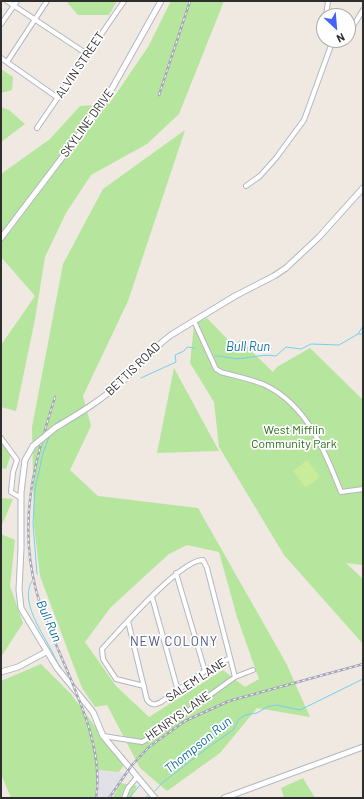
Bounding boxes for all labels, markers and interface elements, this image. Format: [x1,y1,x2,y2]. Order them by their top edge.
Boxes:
north arrow [316,8,356,48]
street label: ALVIN STREET [53,29,107,101]
text: N [335,31,347,46]
street label: SKYLINE DRIVE [57,86,117,160]
street label: BETTIS ROAD [103,339,163,399]
water label: Bull Run [226,339,270,355]
park label: West Mifflin Community Park [251,423,337,451]
water label: Bull Run [33,598,65,644]
district label: NEW COLONY [130,634,218,650]
street label: SALEM LANE [163,655,229,705]
street label: HENRYS LANE [143,688,213,744]
water label: Thompson Run [161,713,235,777]

